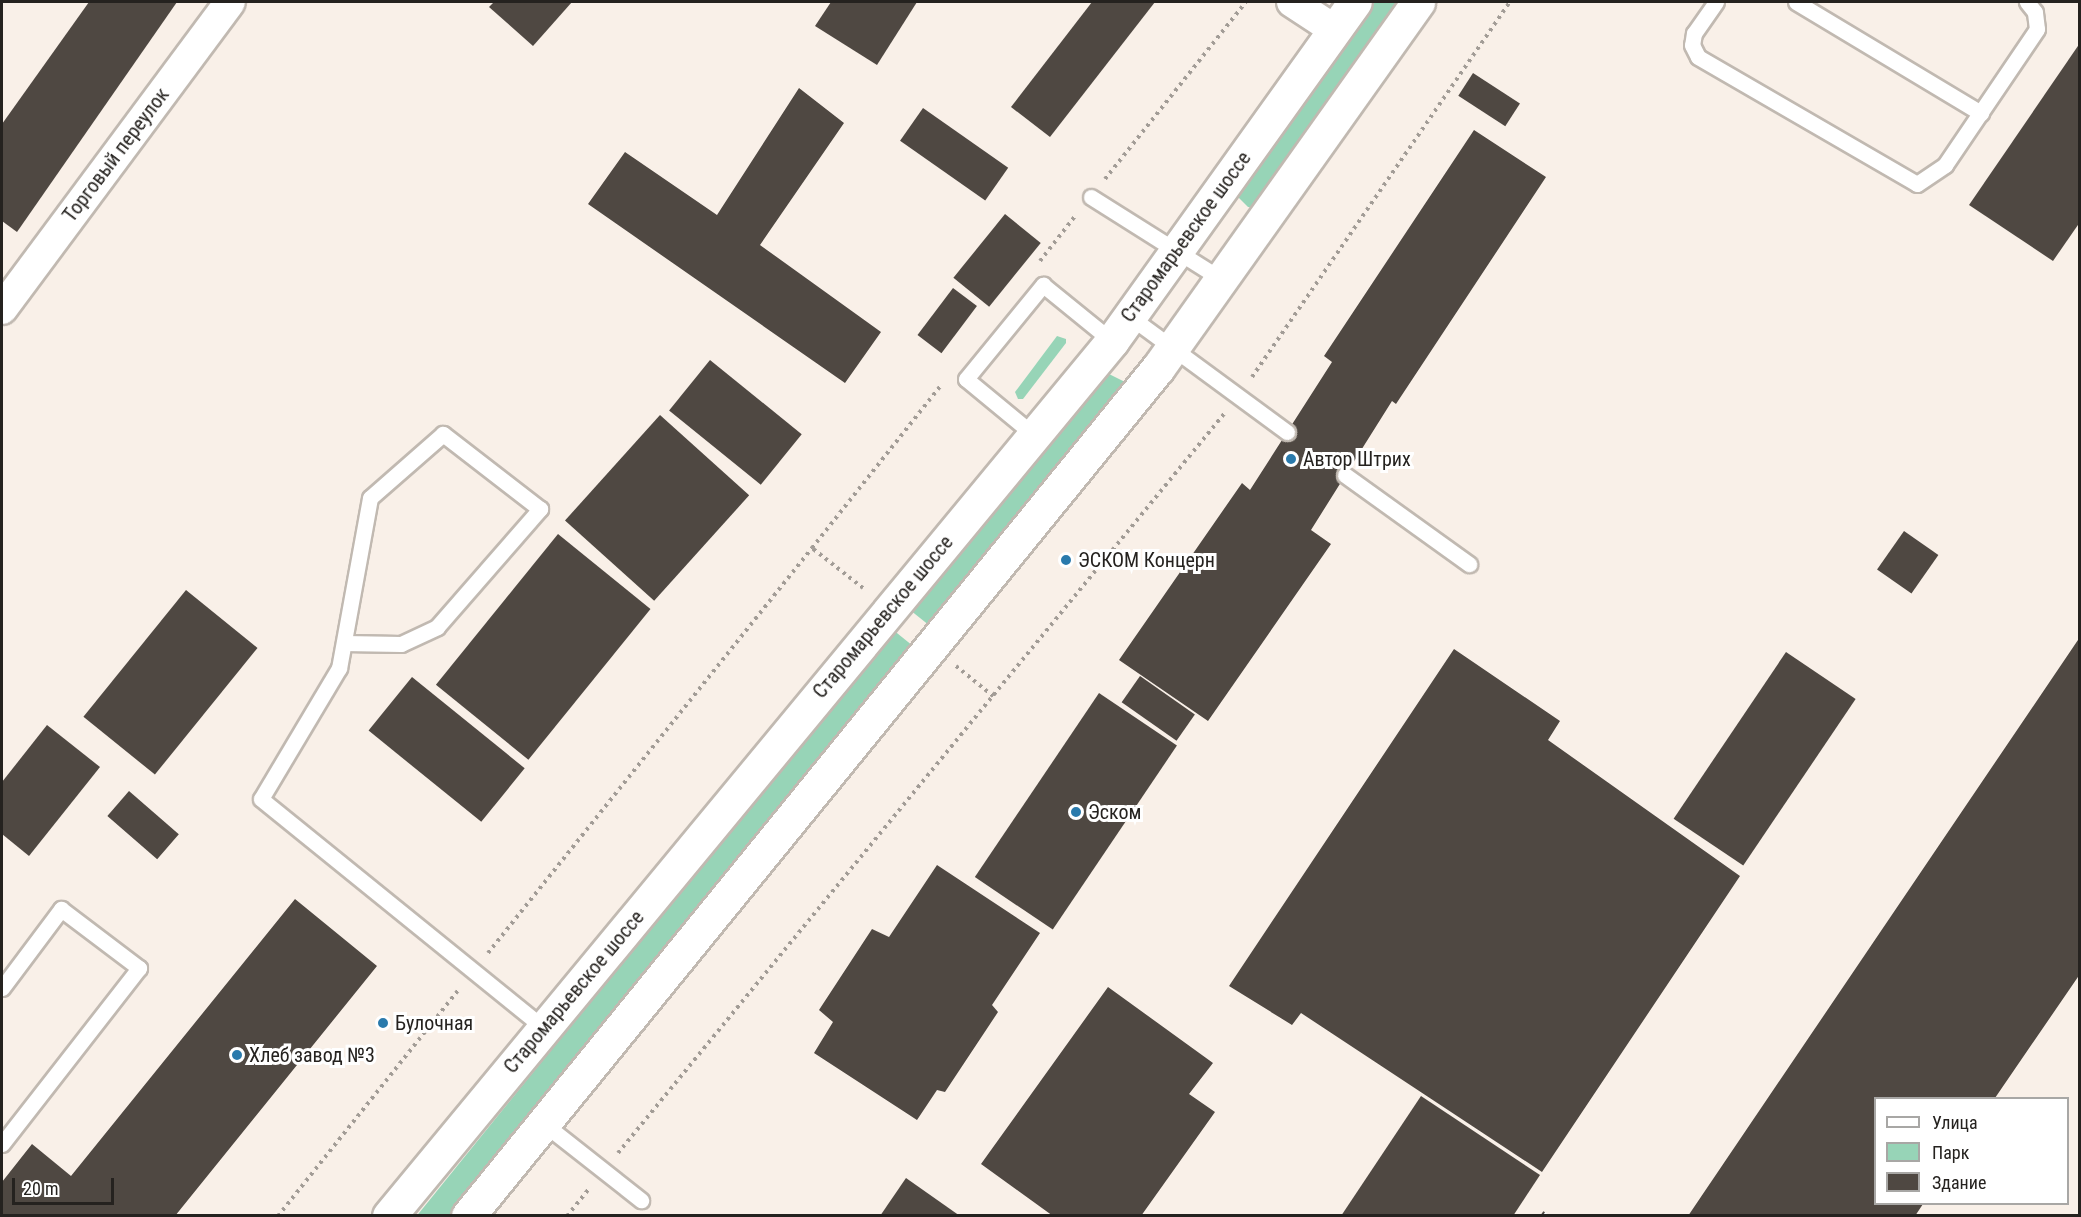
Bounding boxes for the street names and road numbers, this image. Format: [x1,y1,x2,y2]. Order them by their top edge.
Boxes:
street label: Торговый переулок [58,83,174,227]
street label: Старомарьевское шоссе [1116,147,1256,327]
street label: Старомарьевское шоссе [808,531,958,703]
street label: Старомарьевское шоссе [499,906,649,1078]

